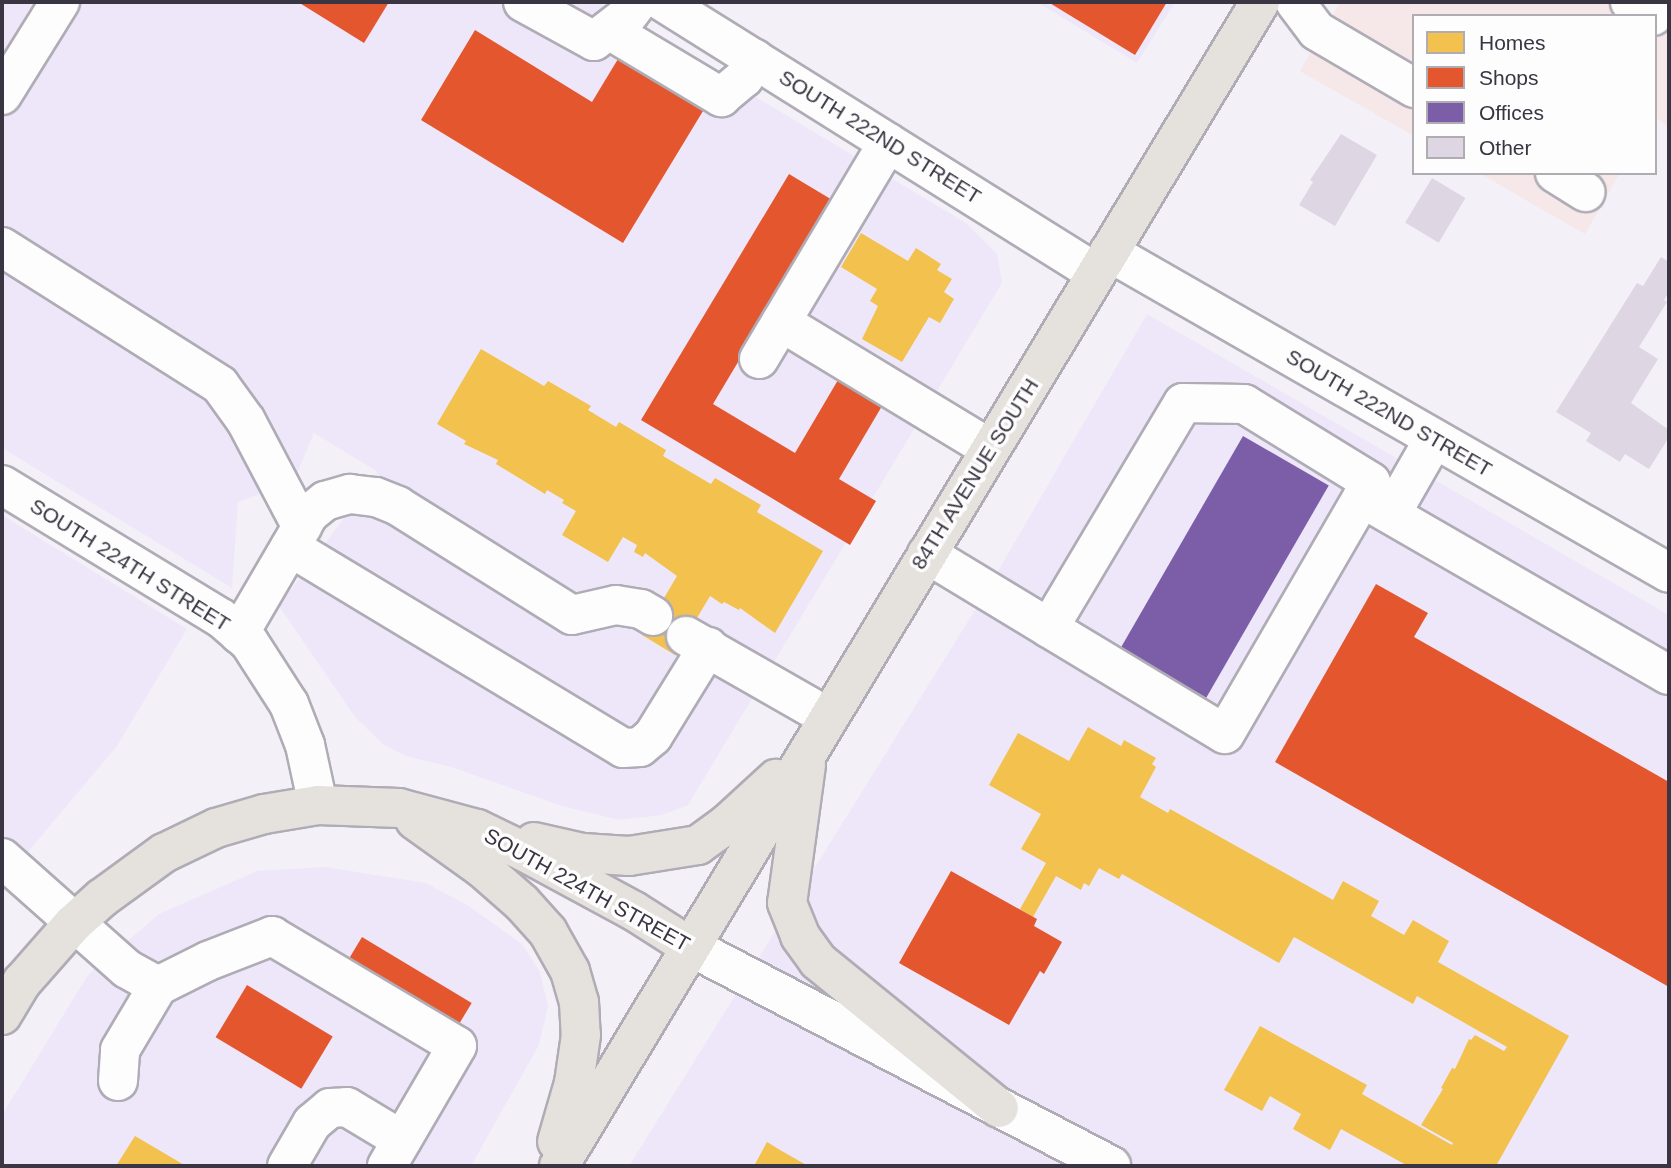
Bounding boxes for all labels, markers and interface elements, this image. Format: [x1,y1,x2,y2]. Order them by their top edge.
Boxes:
legend [1412,14,1657,175]
text: Homes [1479,31,1546,54]
street label: SOUTH 222ND STREET [774,64,986,210]
text: Shops [1479,66,1539,89]
text: Offices [1479,101,1544,124]
text: Other [1479,136,1532,159]
street label: SOUTH 222ND STREET [1282,344,1496,482]
street label: 84TH AVENUE SOUTH [906,373,1044,575]
street label: SOUTH 224TH STREET [25,493,235,637]
street label: SOUTH 224TH STREET [480,823,694,957]

